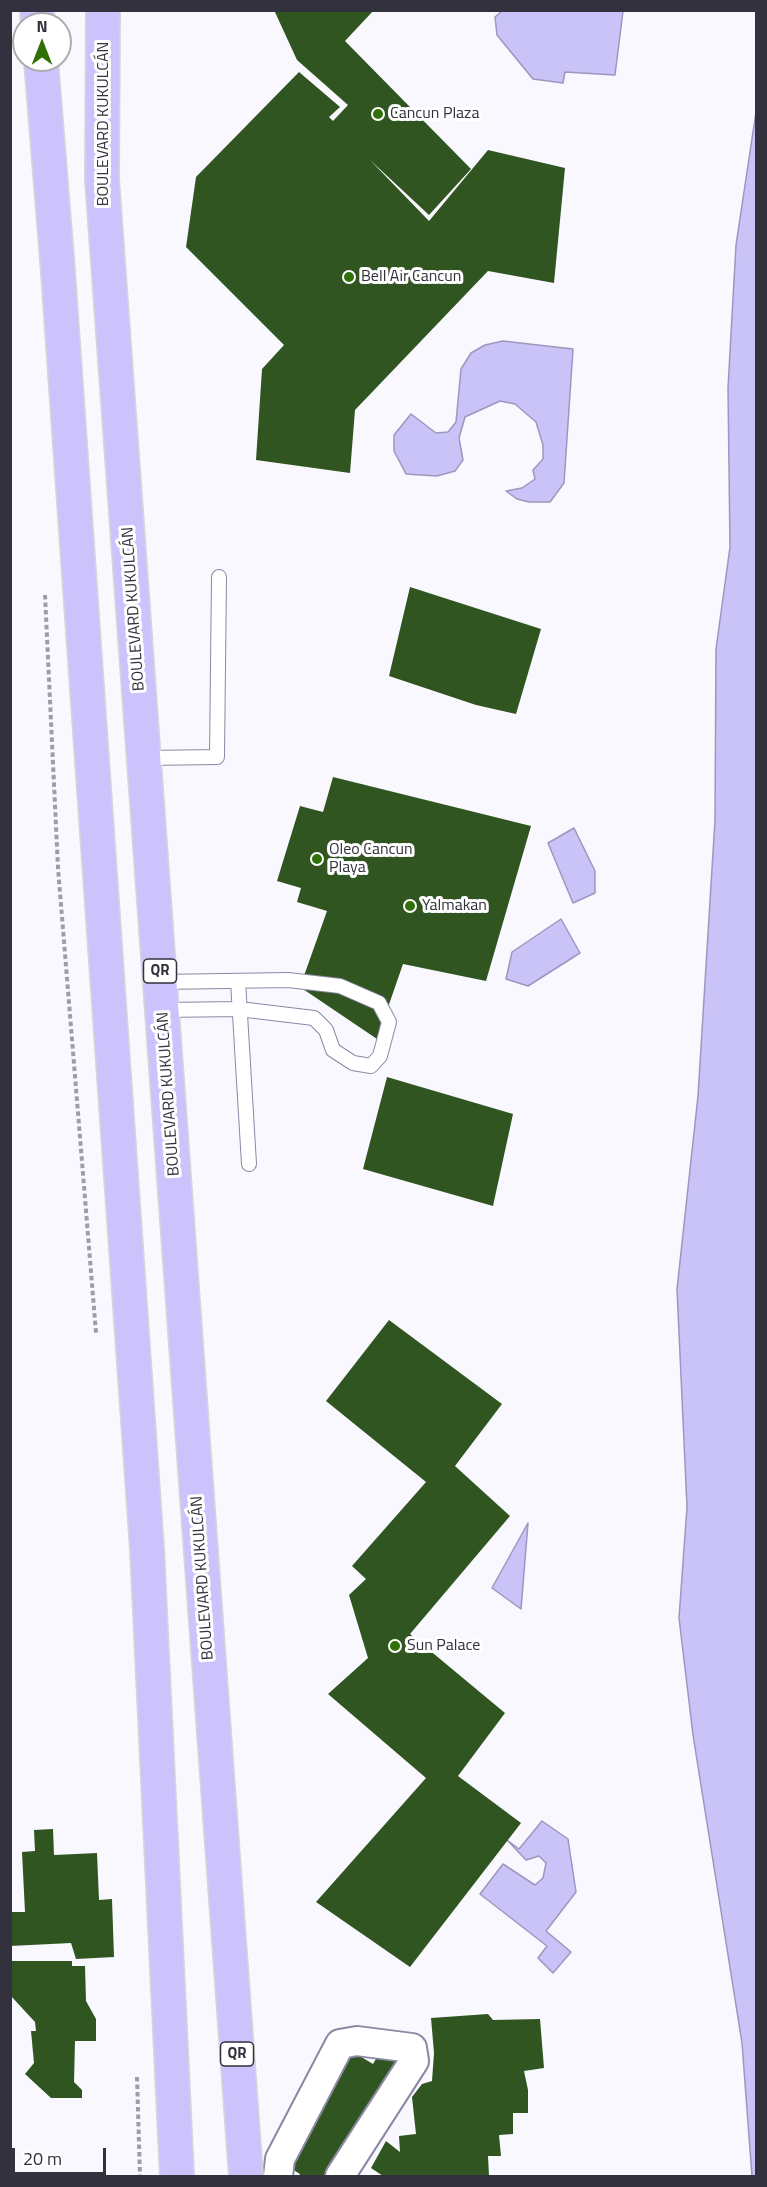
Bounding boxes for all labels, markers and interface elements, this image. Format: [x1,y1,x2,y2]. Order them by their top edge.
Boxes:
north arrow [12,12,72,72]
text: N [36,14,48,38]
street label: BOULEVARD KUKULCÁN [94,42,114,206]
place label: Cancun Plaza [390,104,479,124]
marker: Cancun Plaza [371,107,385,121]
place label: Bell Air Cancun [361,267,461,287]
marker: Bell Air Cancun [342,270,356,284]
street label: BOULEVARD KUKULCÁN [119,526,149,692]
place label: Oleo Cancun Playa [329,840,413,878]
marker: Oleo Cancun Playa [310,852,324,866]
place label: Yalmakan [422,896,487,916]
marker: Yalmakan [403,899,417,913]
road number: QR [144,959,176,983]
street label: BOULEVARD KUKULCÁN [154,1011,184,1177]
street label: BOULEVARD KUKULCÁN [188,1495,218,1661]
place label: Sun Palace [407,1636,480,1656]
marker: Sun Palace [388,1639,402,1653]
road number: QR [220,2042,254,2066]
scale bar [15,2136,110,2174]
text: 20 m [23,2145,62,2172]

